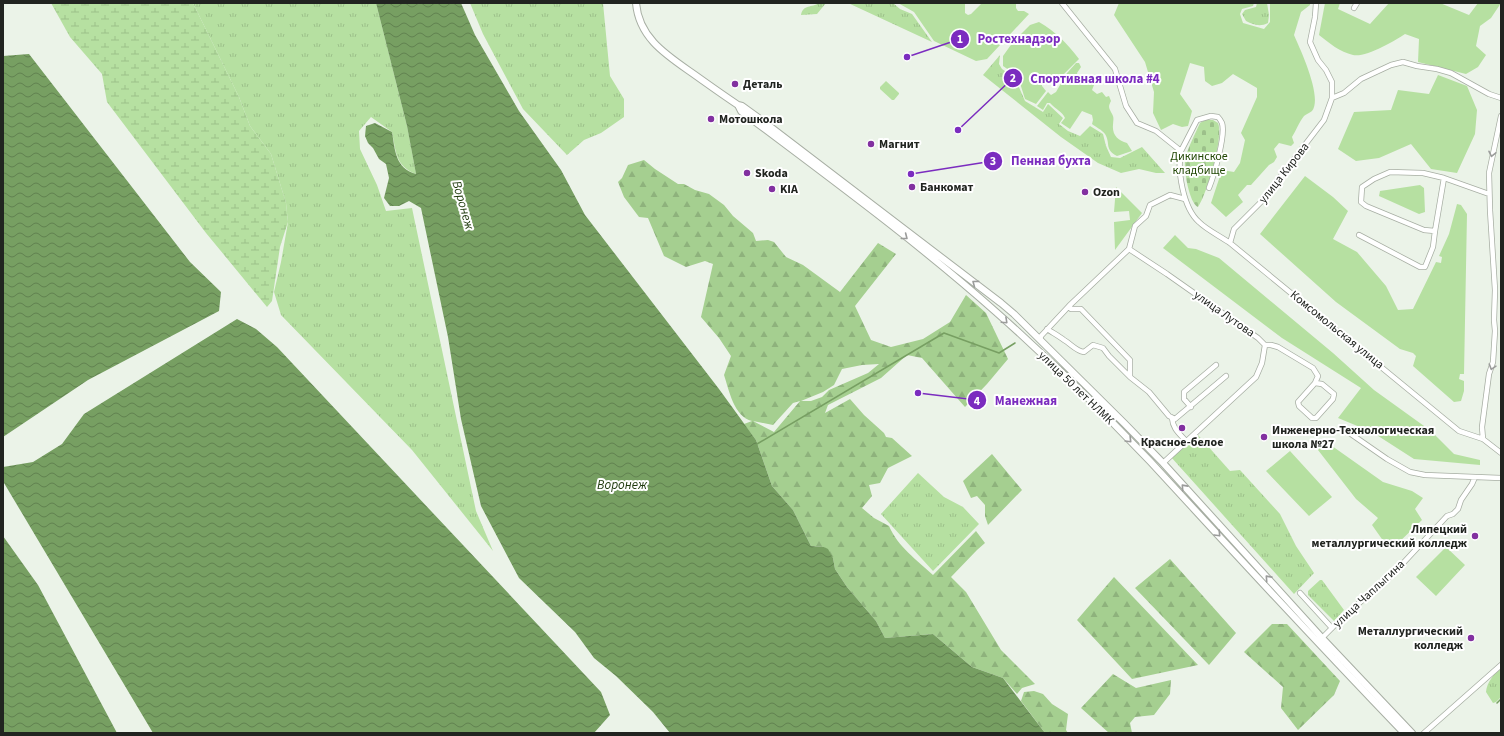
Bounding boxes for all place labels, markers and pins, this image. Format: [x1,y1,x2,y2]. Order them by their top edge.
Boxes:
callout: Ростехнадзор [950,26,1068,51]
callout: Спортивная школа #4 [1003,66,1168,91]
place label: Деталь [743,76,782,93]
marker: Деталь [730,79,740,89]
place label: Мотошкола [719,111,783,128]
marker: Мотошкола [706,114,716,124]
place label: Магнит [879,136,920,153]
marker: Магнит [866,139,876,149]
callout: Пенная бухта [983,148,1099,173]
place label: Skoda [755,165,788,182]
marker: Skoda [742,168,752,178]
place label: Банкомат [920,179,973,196]
place label: KIA [780,181,798,198]
marker: Банкомат [907,182,917,192]
marker: KIA [767,184,777,194]
place label: Ozon [1093,184,1120,201]
marker: Ozon [1080,187,1090,197]
callout: Манежная [967,388,1065,413]
place label: Инженерно-Технологическая школа №27 [1272,422,1434,453]
marker: Красное-белое [1177,423,1187,433]
marker: Инженерно-Технологическая школа №27 [1259,432,1269,442]
place label: Красное-белое [1141,434,1223,451]
place label: Липецкий металлургический колледж [1311,521,1468,552]
marker: Липецкий металлургический колледж [1470,531,1480,541]
place label: Металлургический колледж [1358,623,1464,654]
marker: Металлургический колледж [1466,633,1476,643]

